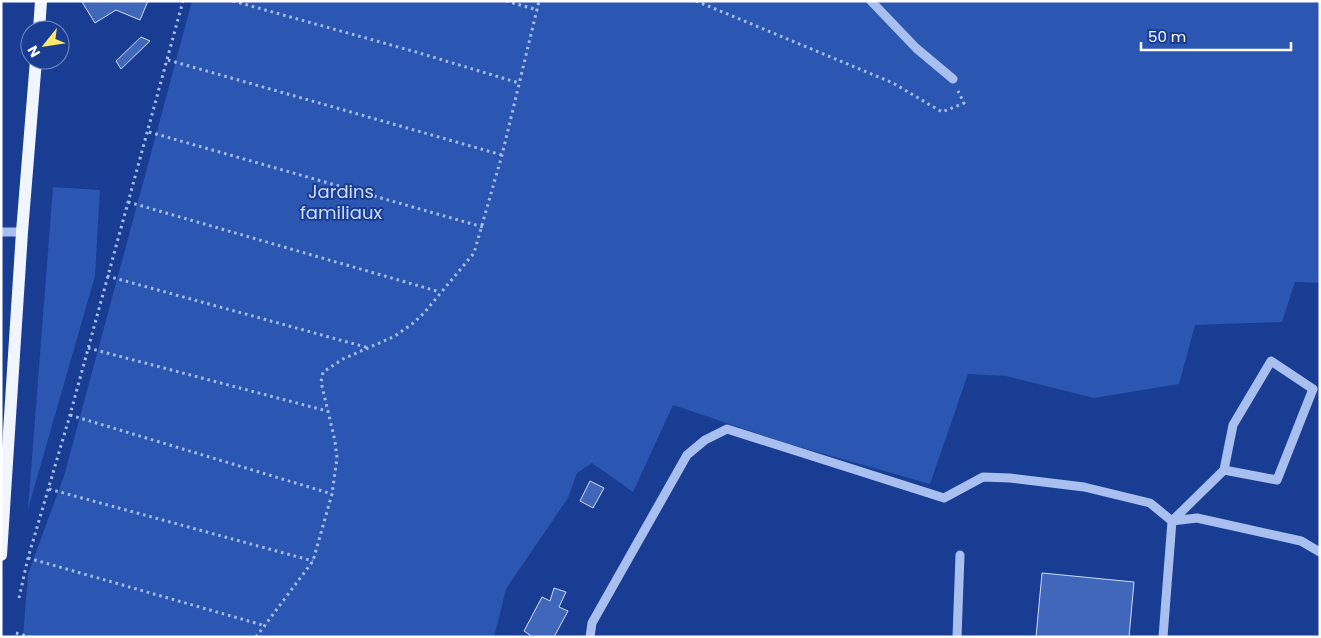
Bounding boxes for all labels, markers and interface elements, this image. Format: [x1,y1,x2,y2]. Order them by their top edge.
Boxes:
north arrow [20,20,70,70]
scale bar [1141,20,1291,52]
text: 50 m [1148,26,1186,47]
text: N [22,42,45,61]
park label: Jardins familiaux [300,179,382,225]

